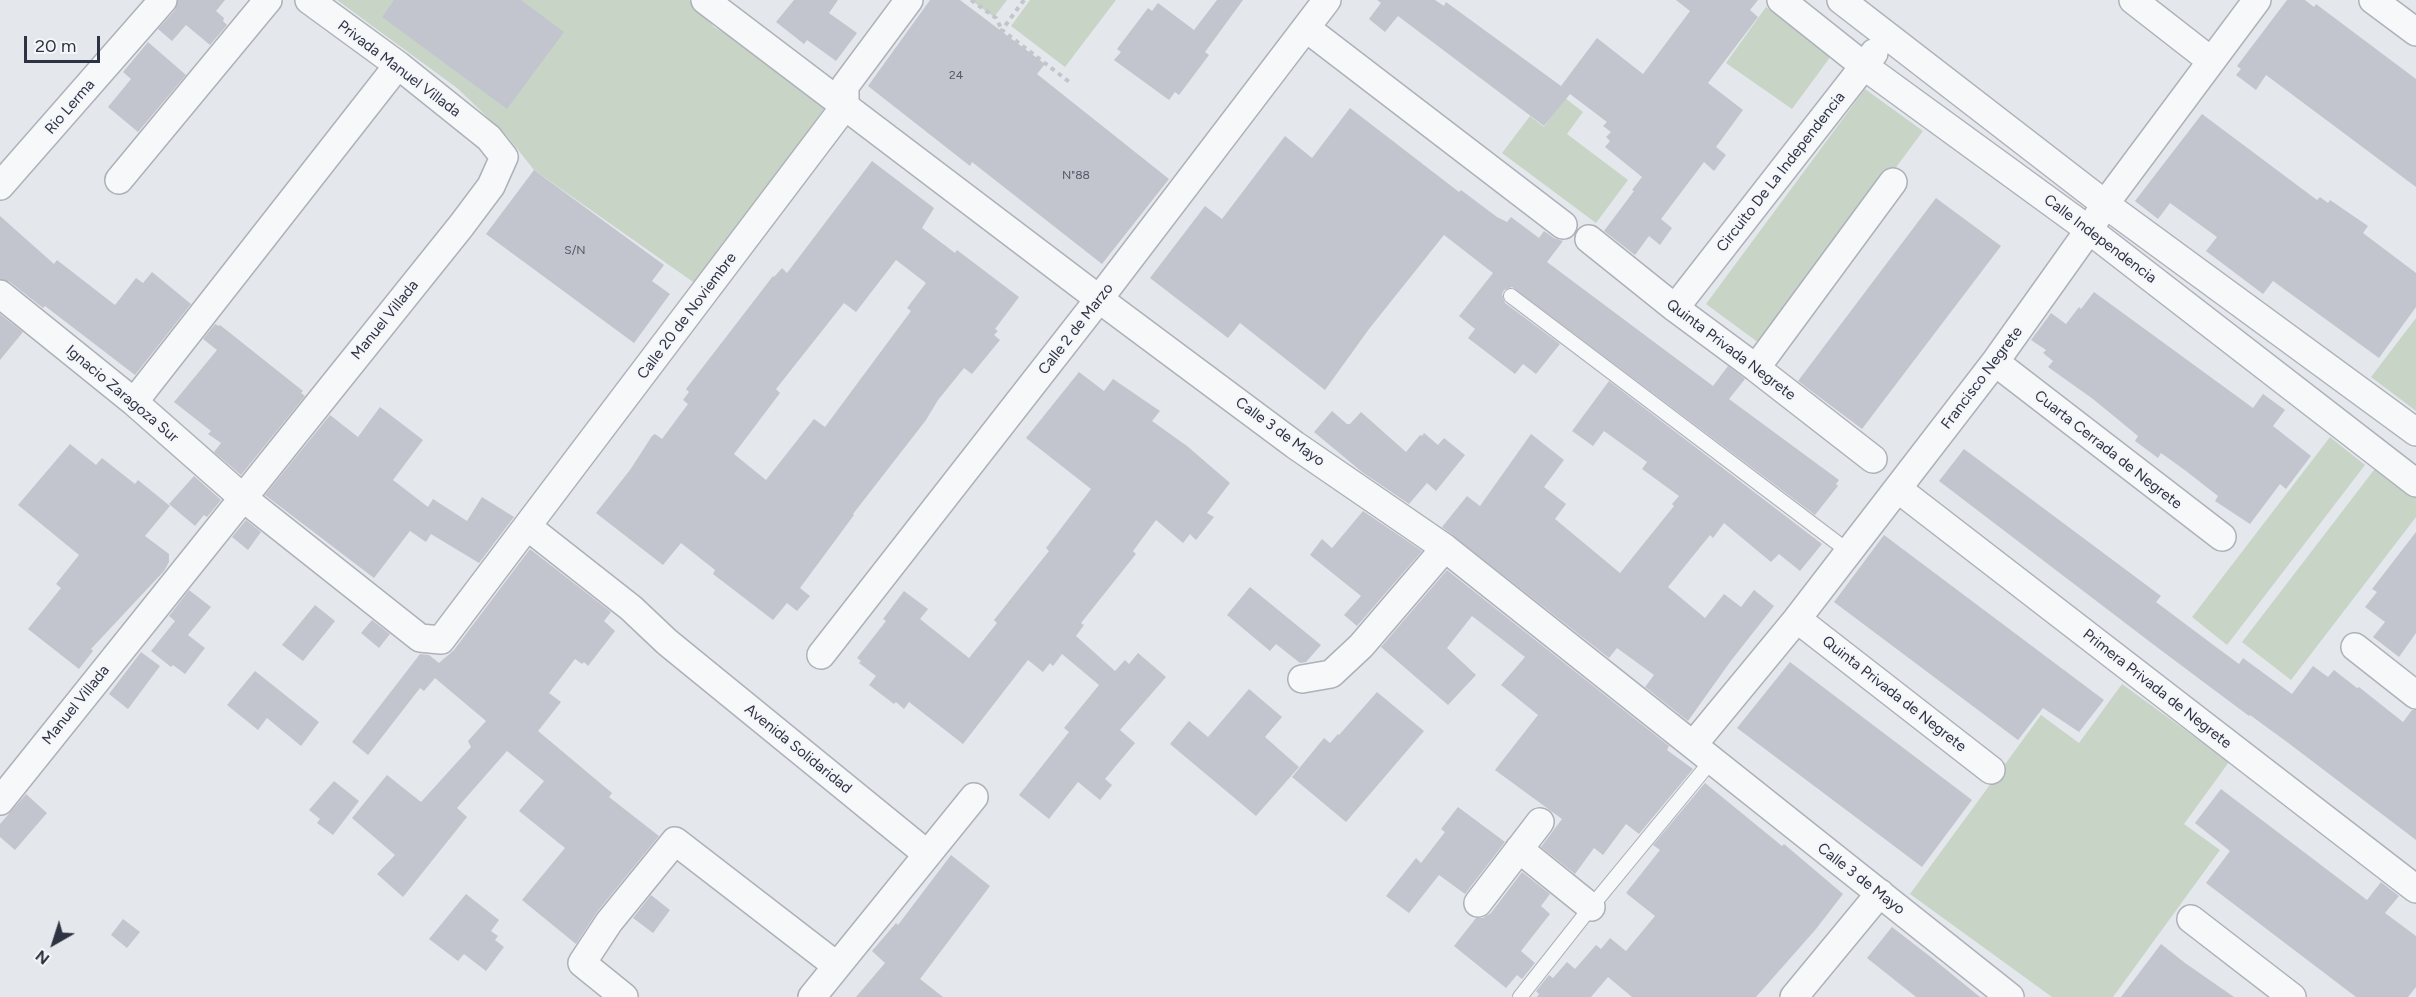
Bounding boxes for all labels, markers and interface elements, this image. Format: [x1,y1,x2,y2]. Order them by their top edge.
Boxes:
street label: Privada Manuel Villada [334,17,464,121]
scale bar [27,24,104,62]
text: 20 m [35,35,76,57]
house number: 24 [949,68,963,82]
street label: Rio Lerma [41,76,99,138]
street label: Circuito De La Independencia [1713,88,1849,256]
house number: N"88 [1062,168,1090,182]
street label: Calle Independencia [2040,191,2160,287]
house number: S/N [564,243,586,257]
street label: Calle 20 de Noviembre [634,249,740,383]
street label: Manuel Villada [348,277,422,363]
street label: Calle 2 de Marzo [1035,280,1117,378]
street label: Quinta Privada Negrete [1663,296,1799,404]
street label: Francisco Negrete [1938,323,2026,433]
street label: Ignacio Zaragoza Sur [62,342,182,446]
street label: Cuarta Cerrada de Negrete [2031,387,2185,513]
street label: Calle 3 de Mayo [1232,394,1328,470]
street label: Primera Privada de Negrete [2079,625,2235,753]
street label: Quinta Privada de Negrete [1818,632,1970,756]
street label: Manuel Villada [39,662,113,748]
street label: Avenida Solidaridad [741,700,855,798]
street label: Calle 3 de Mayo [1814,839,1908,919]
north arrow [24,913,84,973]
text: N [32,946,53,969]

